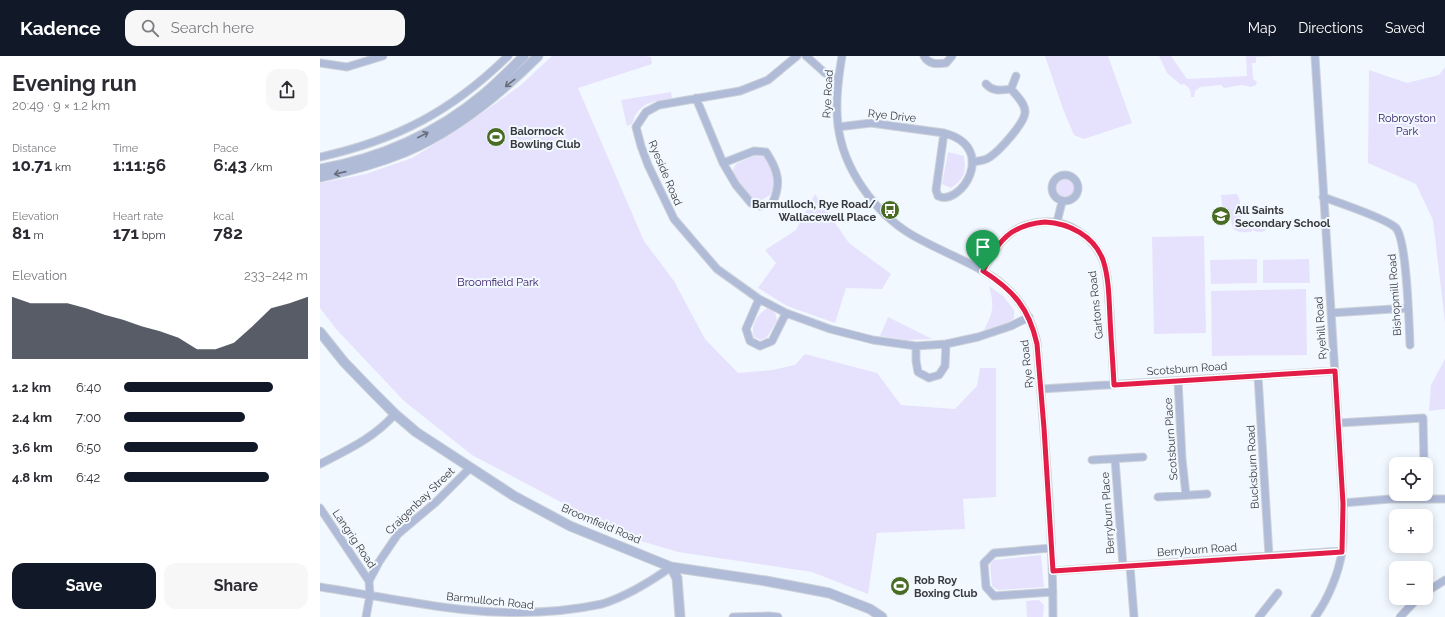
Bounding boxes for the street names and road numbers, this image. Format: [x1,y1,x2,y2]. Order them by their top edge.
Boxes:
street label: Rye Road [820,69,836,119]
street label: Rye Drive [867,107,917,125]
street label: Ryeside Road [645,138,685,208]
street label: Bishopmill Road [1386,253,1404,336]
street label: Gartons Road [1086,270,1106,340]
street label: Ryehill Road [1312,296,1330,360]
street label: Rye Road [1018,339,1036,389]
street label: Scotsburn Road [1146,360,1228,378]
street label: Scotsburn Place [1162,397,1180,481]
street label: Bucksburn Road [1244,425,1262,509]
street label: Craigenbay Street [383,464,457,537]
street label: Berryburn Place [1099,471,1117,554]
street label: Broomfield Road [559,501,643,547]
street label: Langrig Road [330,507,378,571]
street label: Berryburn Road [1157,541,1238,559]
street label: Barmulloch Road [446,590,535,612]

